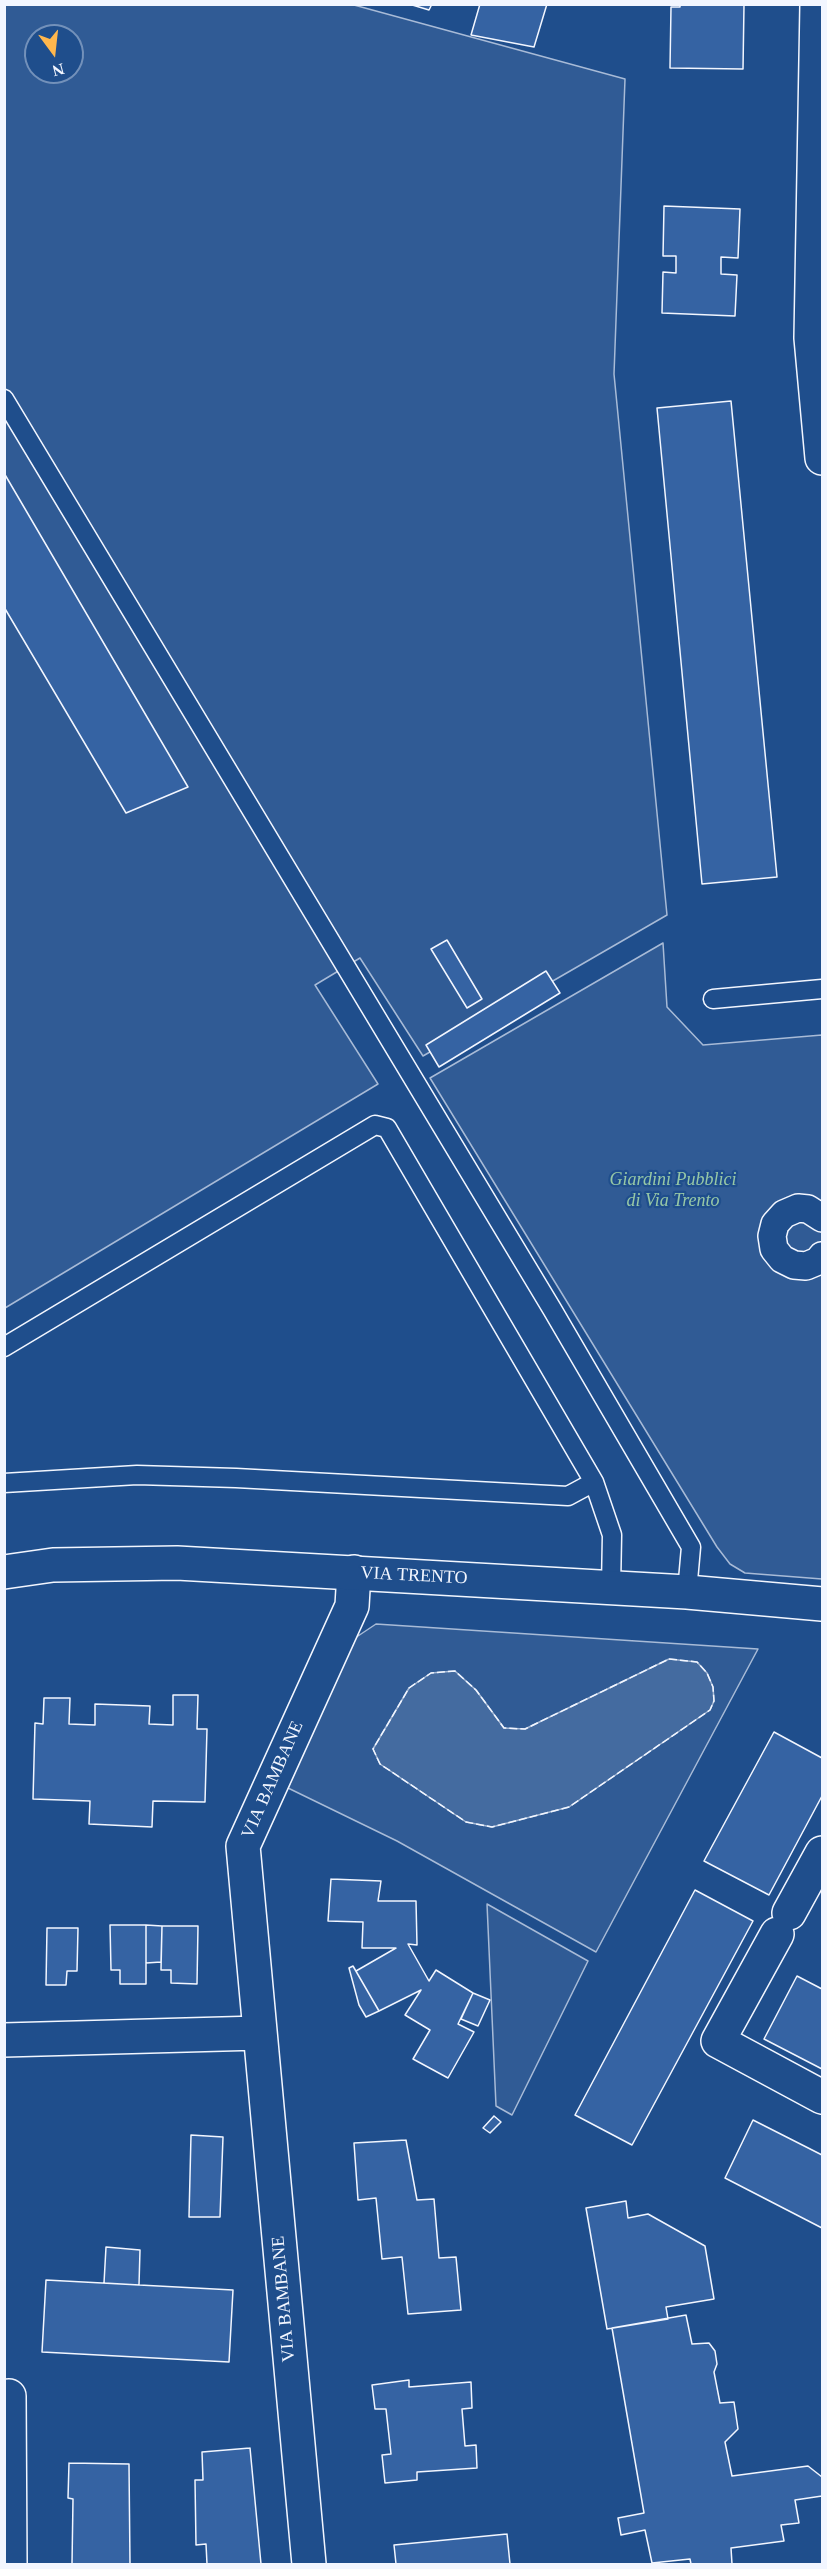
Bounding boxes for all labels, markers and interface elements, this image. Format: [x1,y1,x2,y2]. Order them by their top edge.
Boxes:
north arrow [24,24,84,84]
text: N [50,60,66,80]
park label: Giardini Pubblici di Via Trento [610,1169,736,1212]
street label: VIA TRENTO [360,1562,468,1590]
street label: VIA BAMBANE [237,1718,309,1842]
street label: VIA BAMBANE [268,2235,300,2363]

